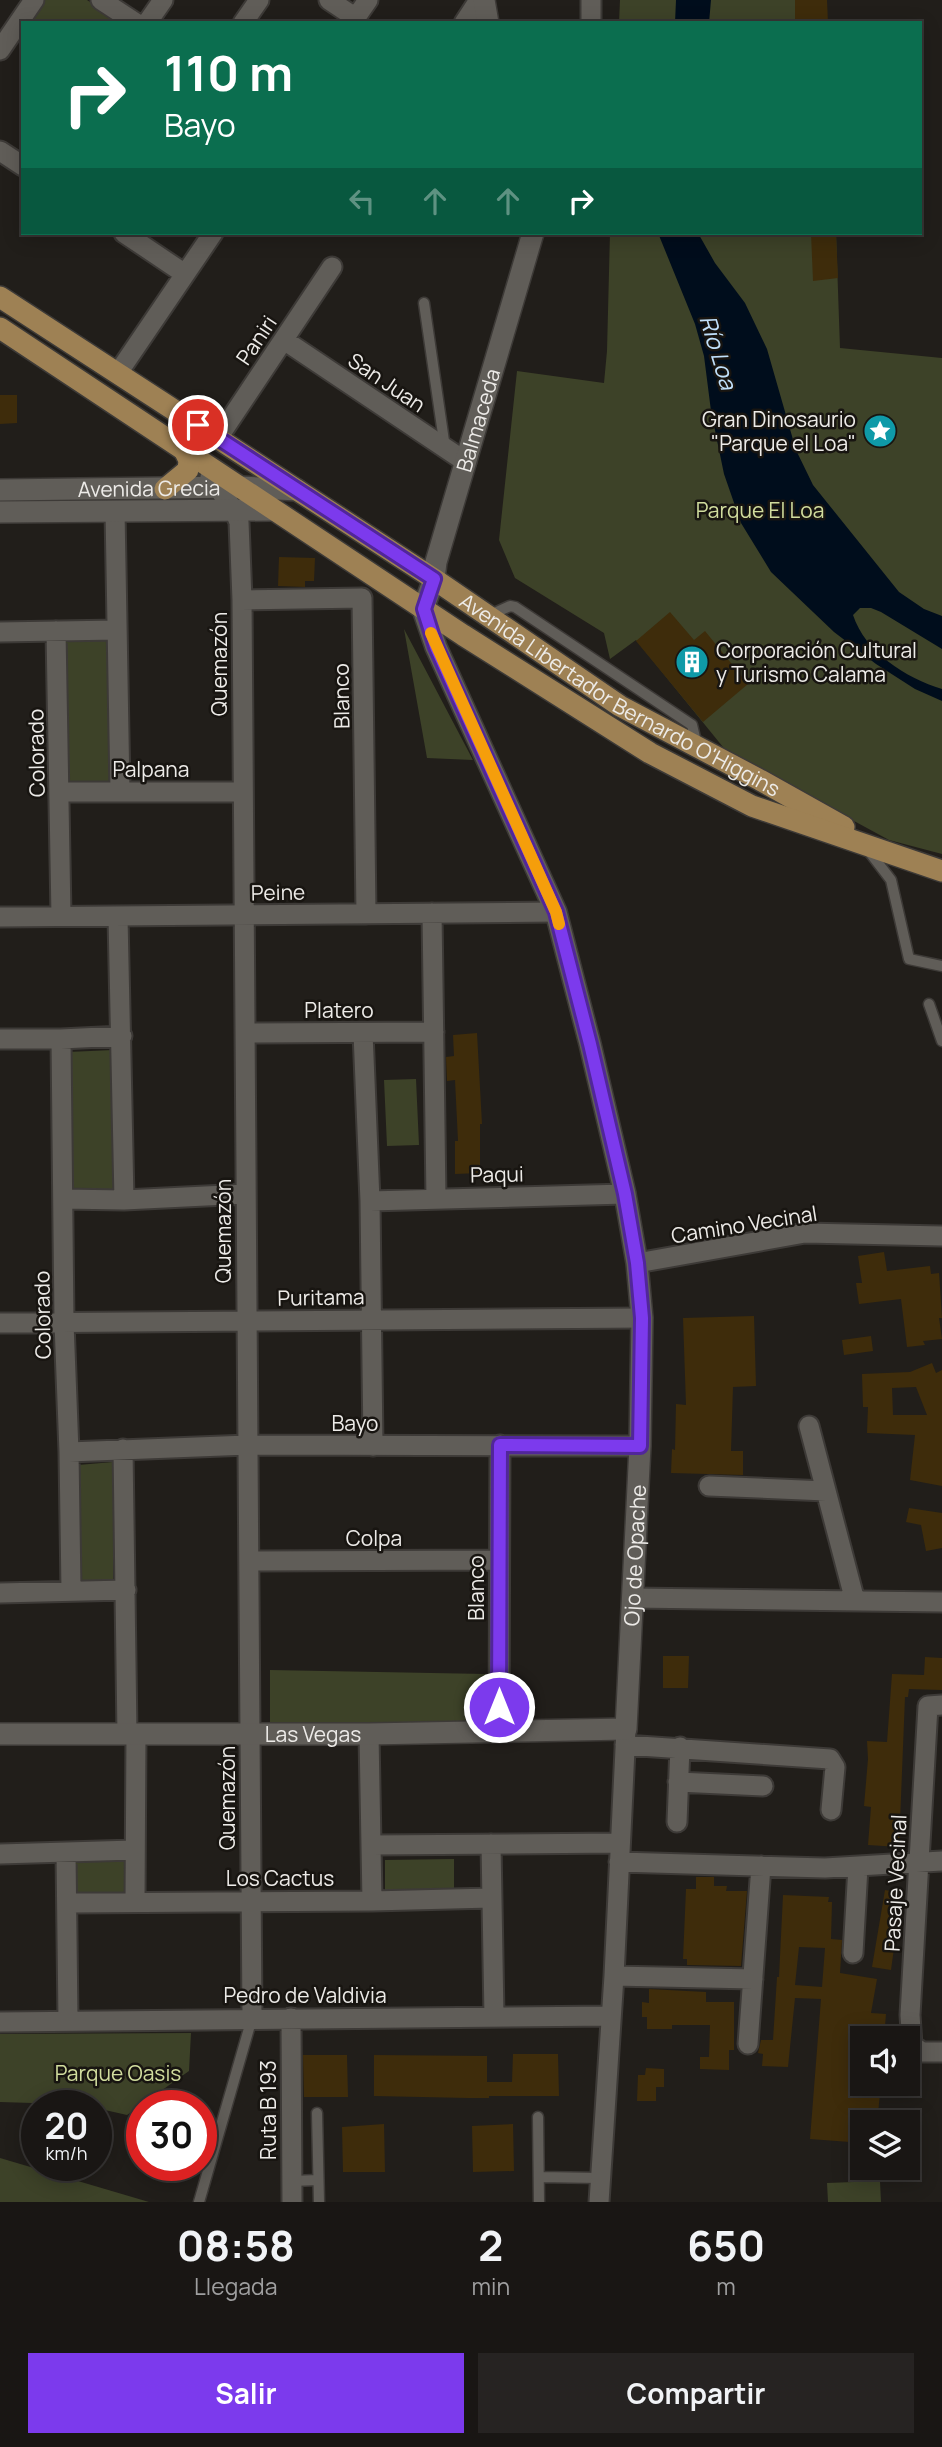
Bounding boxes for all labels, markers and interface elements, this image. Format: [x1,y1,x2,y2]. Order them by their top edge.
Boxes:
text: 110 m [164,39,293,106]
icon: right [49,49,140,140]
text: Bayo [164,103,236,147]
icon: left [343,182,381,220]
icon: ahead [416,182,454,220]
icon: ahead [489,182,527,220]
icon: right [562,182,600,220]
street label: Paniri [229,310,283,370]
water label: Río Loa [693,311,746,394]
street label: San Juan [343,346,431,418]
street label: Balmaceda [449,365,506,475]
pin [168,395,228,455]
place label: Gran Dinosaurio "Parque el Loa" [702,405,856,457]
icon: arrive [179,406,217,444]
place icon: Gran Dinosaurio "Parque el Loa" [861,412,899,450]
street label: Avenida Grecia [77,473,221,503]
park label: Parque El Loa [696,496,824,524]
street label: Avenida Libertador Bernardo O'Higgins [454,587,785,803]
street label: Quemazón [205,612,233,716]
place label: Corporación Cultural y Turismo Calama [716,636,917,688]
building icon: Corporación Cultural y Turismo Calama [673,643,711,681]
street label: Blanco [326,663,356,729]
street label: Colorado [21,709,51,797]
street label: Palpana [113,755,190,783]
street label: Peine [251,878,305,906]
street label: Platero [304,996,374,1024]
street label: Paqui [470,1160,524,1188]
street label: Quemazón [209,1179,237,1283]
street label: Camino Vecinal [669,1199,819,1249]
street label: Colorado [27,1271,57,1359]
street label: Puritama [277,1282,365,1312]
street label: Bayo [332,1409,379,1437]
street label: Ojo de Opache [617,1484,652,1627]
street label: Colpa [346,1524,402,1552]
street label: Blanco [462,1555,490,1621]
position arrow [462,1670,536,1744]
street label: Las Vegas [265,1720,361,1748]
street label: Quemazón [213,1746,241,1850]
street label: Pasaje Vecinal [877,1814,913,1952]
street label: Los Cactus [226,1864,334,1892]
street label: Pedro de Valdivia [223,1981,387,2009]
map controls [850,2026,920,2180]
button: sound [850,2026,920,2096]
park label: Parque Oasis [55,2059,181,2087]
street label: Ruta B 193 [254,2060,282,2160]
speed limit sign: 30 [126,2090,217,2181]
text: 20 [45,2102,88,2150]
button: layers [850,2110,920,2180]
text: km/h [46,2141,87,2165]
text: 08:58 [177,2216,295,2274]
text: 2 [478,2216,503,2274]
text: 650 [687,2216,765,2274]
text: Llegada [194,2270,277,2302]
text: min [472,2270,510,2302]
text: m [716,2270,736,2302]
button: Salir [28,2353,464,2433]
button: Compartir [478,2353,914,2433]

